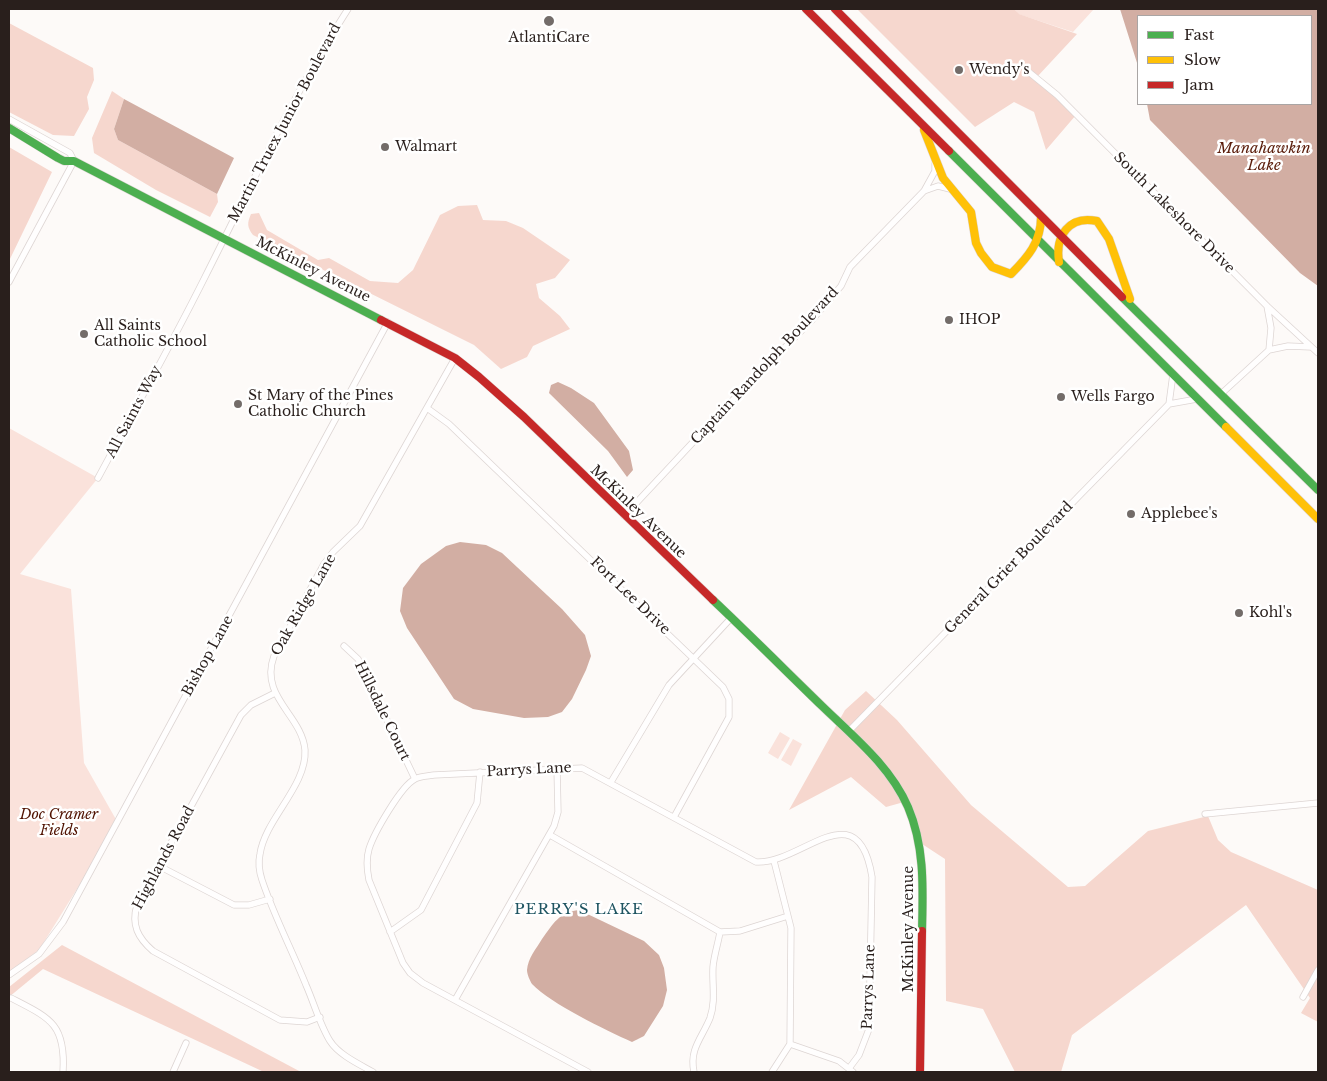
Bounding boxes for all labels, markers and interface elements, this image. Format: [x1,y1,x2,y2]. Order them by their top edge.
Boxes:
marker: AtlantiCare [542,14,556,28]
legend [1137,15,1312,105]
street label: Martin Truex Junior Boulevard [225,21,345,225]
text: Fast [1184,25,1214,44]
place label: AtlantiCare [508,30,590,46]
text: Slow [1184,50,1221,69]
place label: Wendy's [969,62,1030,78]
marker: Wendy's [953,64,965,76]
text: Jam [1184,75,1214,94]
place label: Walmart [395,139,457,155]
water label: Manahawkin Lake [1217,140,1311,175]
marker: Walmart [379,141,391,153]
street label: South Lakeshore Drive [1110,149,1238,277]
street label: McKinley Avenue [253,234,373,306]
street label: Captain Randolph Boulevard [688,284,842,448]
place label: IHOP [959,312,1000,328]
marker: IHOP [943,314,955,326]
place label: All Saints Catholic School [94,318,207,351]
marker: All Saints Catholic School [78,328,90,340]
street label: All Saints Way [103,363,165,461]
place label: St Mary of the Pines Catholic Church [248,388,393,421]
place label: Wells Fargo [1071,389,1155,405]
marker: Wells Fargo [1055,391,1067,403]
marker: St Mary of the Pines Catholic Church [232,398,244,410]
street label: McKinley Avenue [587,462,689,562]
street label: General Grier Boulevard [941,498,1077,638]
place label: Applebee's [1141,506,1218,522]
marker: Applebee's [1125,508,1137,520]
street label: Oak Ridge Lane [268,551,340,659]
street label: Fort Lee Drive [587,554,673,638]
place label: Kohl's [1249,605,1292,621]
marker: Kohl's [1233,607,1245,619]
street label: Bishop Lane [179,613,237,699]
street label: Hillsdale Court [351,658,413,764]
street label: Parrys Lane [486,759,572,781]
street label: Highlands Road [130,803,198,913]
park label: Doc Cramer Fields [20,807,98,840]
street label: McKinley Avenue [901,866,917,992]
district label: PERRY'S LAKE [513,901,645,919]
street label: Parrys Lane [859,944,879,1030]

